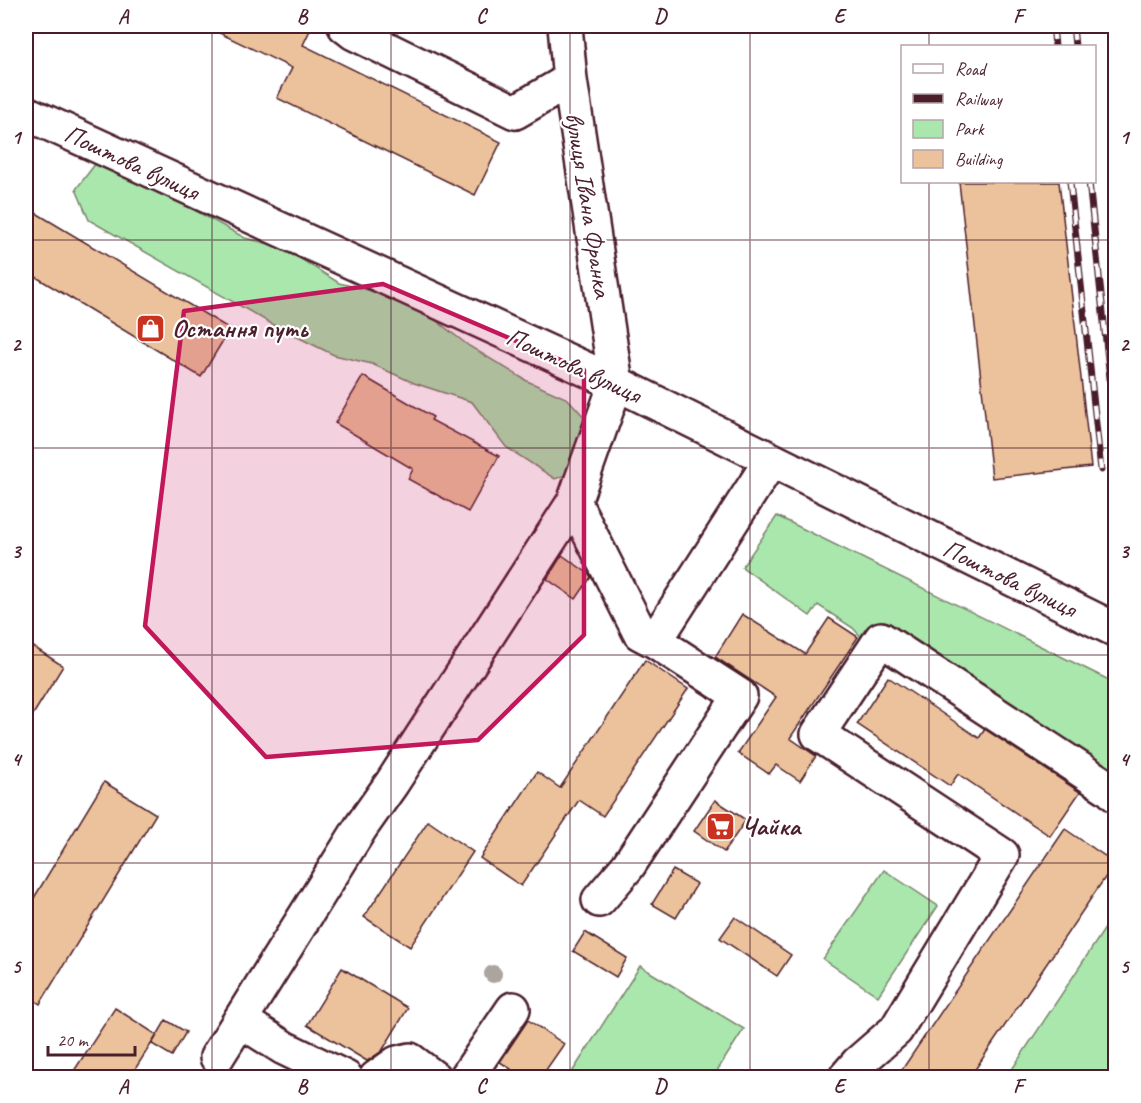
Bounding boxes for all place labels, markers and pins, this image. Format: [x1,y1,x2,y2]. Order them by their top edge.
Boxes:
shop icon: Остання путь [135,312,167,344]
place label: Остання путь [172,312,309,345]
supermarket icon: Чайка [704,810,736,842]
place label: Чайка [741,810,803,843]

